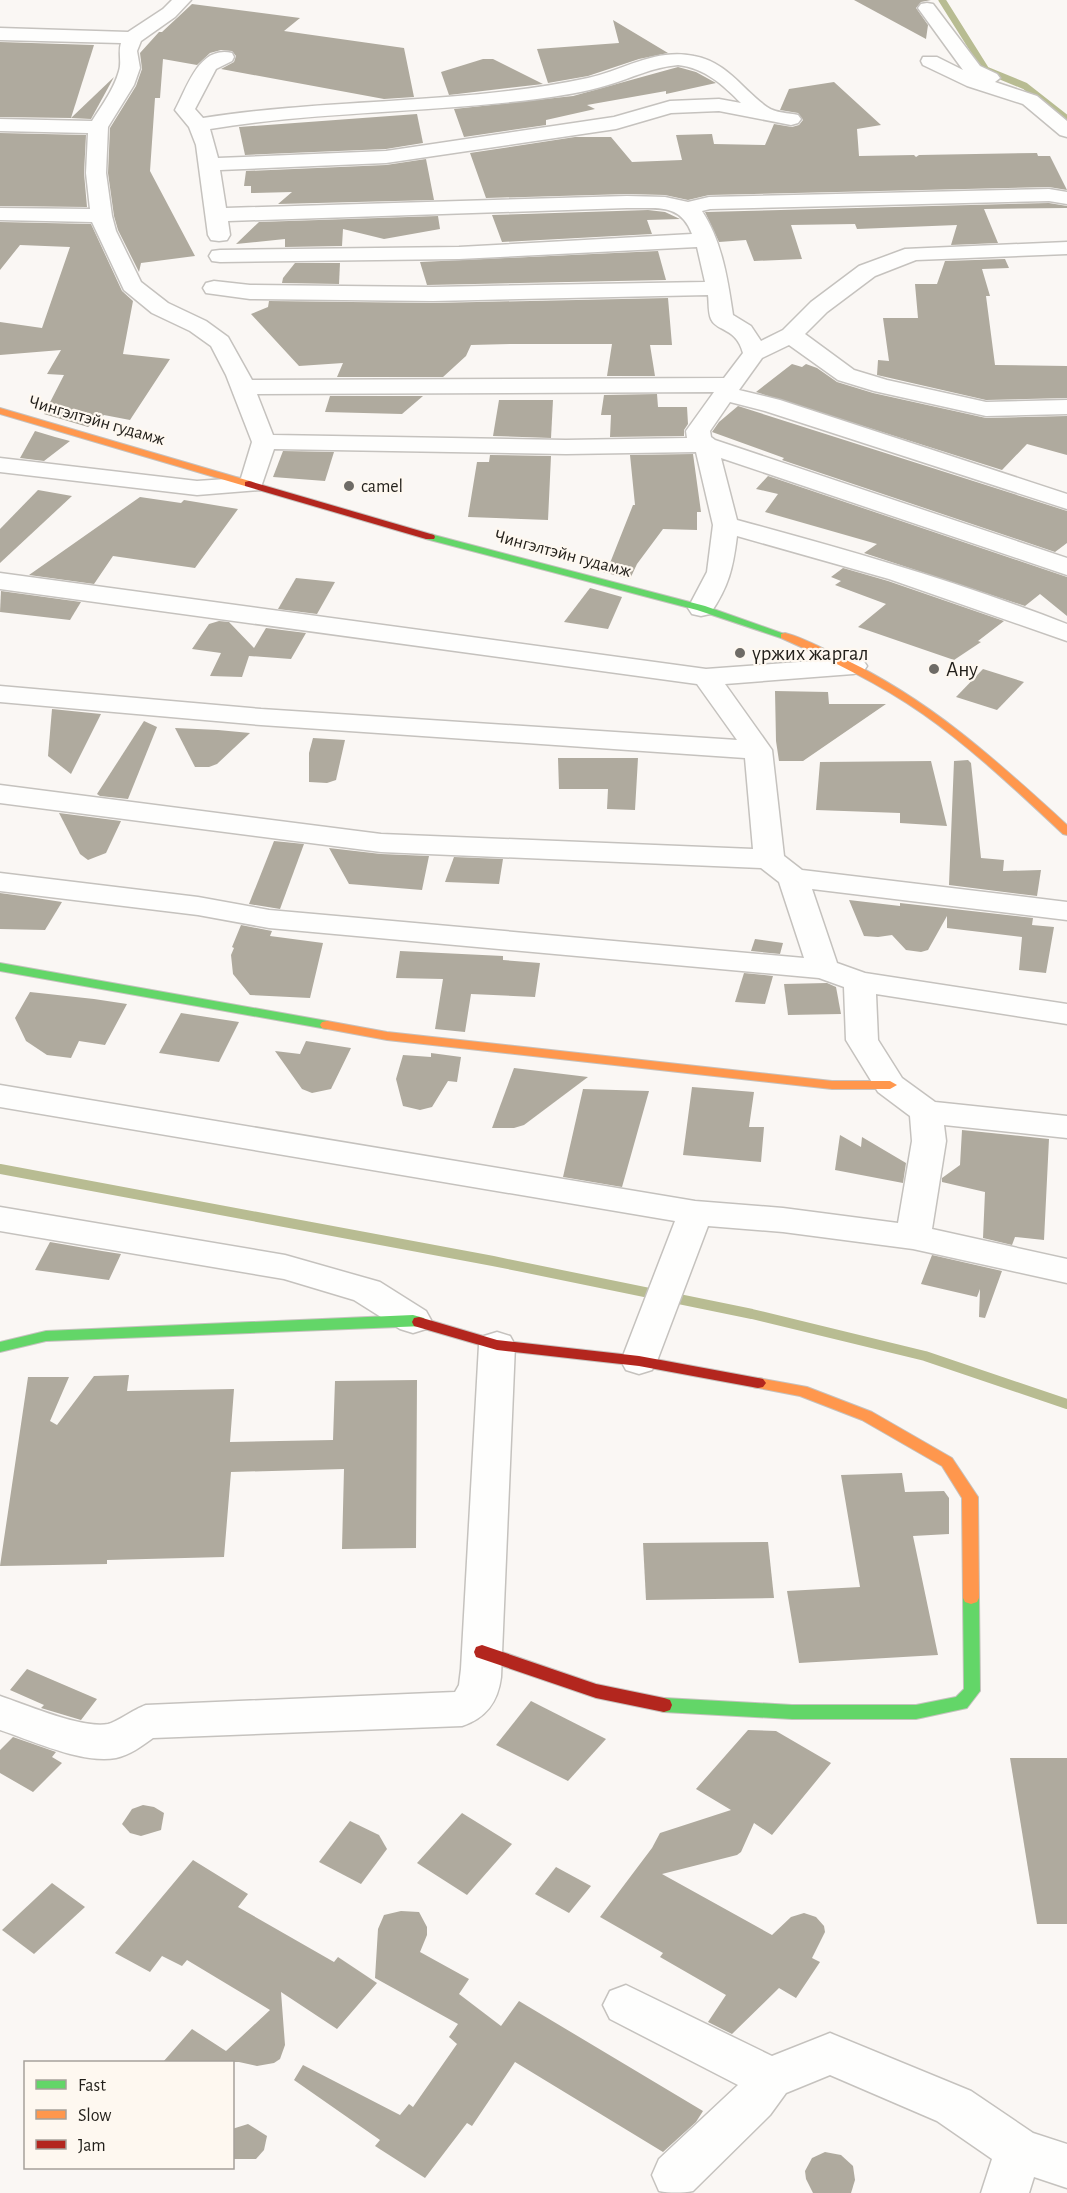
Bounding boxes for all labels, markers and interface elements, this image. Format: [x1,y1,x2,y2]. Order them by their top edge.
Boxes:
street label: Чингэлтэйн гудамж [27,393,167,449]
place label: camel [361,478,403,496]
marker: camel [342,479,356,493]
street label: Чингэлтэйн гудамж [492,527,633,581]
place label: үржих жаргал [752,643,869,664]
marker: үржих жаргал [733,646,747,660]
place label: Ану [946,659,978,680]
marker: Ану [927,662,941,676]
legend [24,2061,234,2169]
text: Fast [78,2077,106,2095]
text: Slow [78,2107,111,2125]
text: Jam [78,2137,106,2155]

